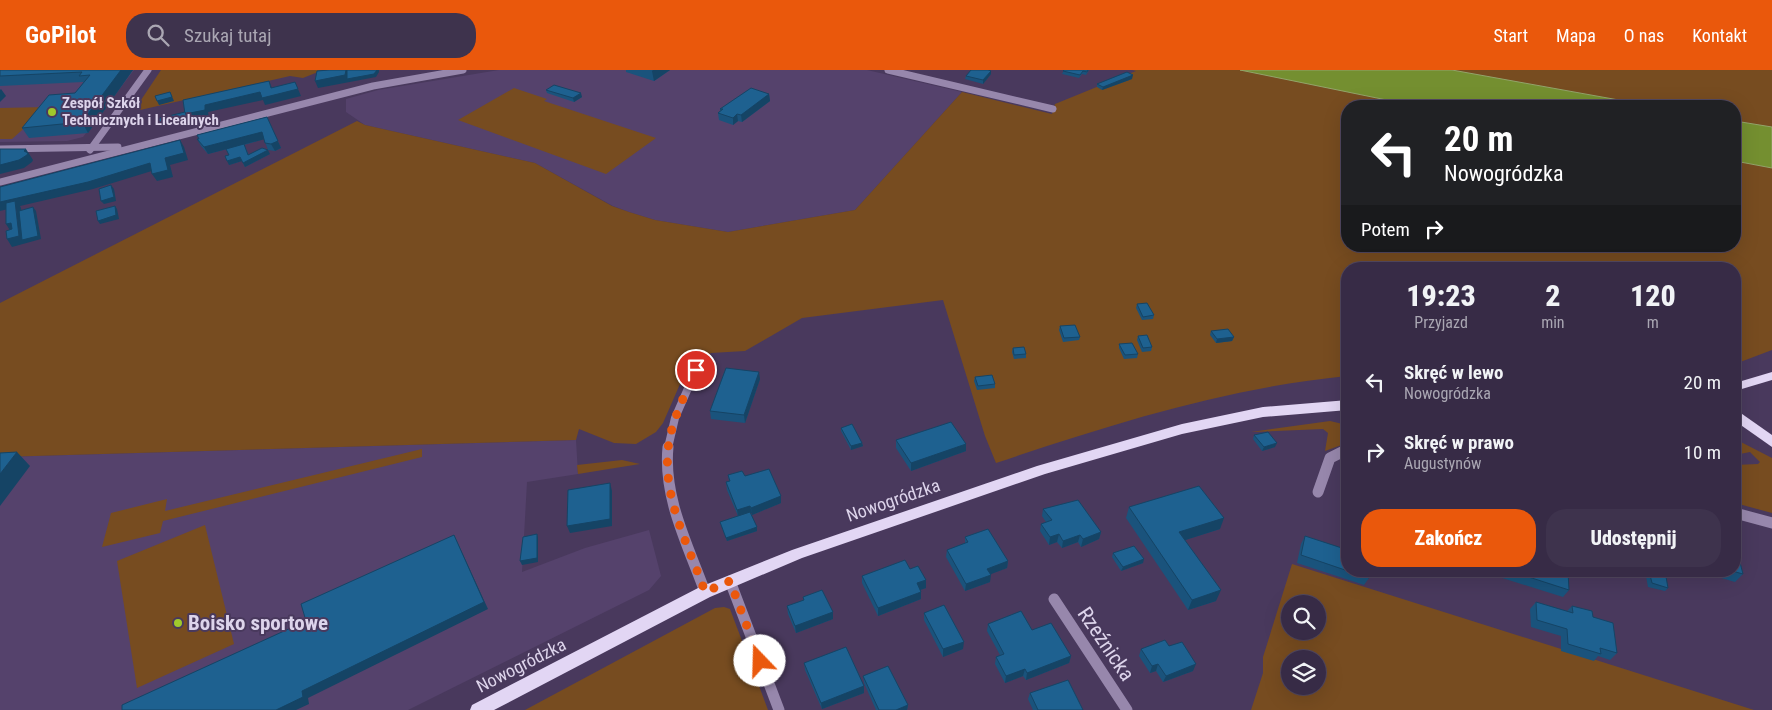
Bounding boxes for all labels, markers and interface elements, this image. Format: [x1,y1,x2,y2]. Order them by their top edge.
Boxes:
search box [126,13,476,58]
text: GoPilot [25,21,96,49]
icon: search [144,21,172,49]
text: Szukaj tutaj [184,24,271,47]
text: Start [1494,25,1528,46]
text: Mapa [1556,25,1596,46]
text: O nas [1624,25,1664,46]
text: Kontakt [1692,25,1747,46]
place label: Zespół Szkół Technicznych i Licealnych [62,94,219,129]
marker: Zespół Szkół Technicznych i Licealnych [46,106,58,118]
text: 20 m [1444,119,1513,160]
icon: left [1361,120,1426,185]
text: Nowogródzka [1444,161,1563,186]
icon: right [1420,215,1448,243]
text: Potem [1361,218,1410,241]
text: 19:23 [1406,278,1476,313]
text: 2 [1545,278,1560,313]
text: 120 [1630,278,1676,313]
text: Przyjazd [1414,313,1468,332]
text: min [1541,313,1565,332]
text: m [1647,313,1659,332]
pin [675,349,717,391]
icon: arrive [682,356,710,384]
text: Skręć w lewo [1404,361,1503,384]
icon: left [1361,368,1389,396]
text: 20 m [1684,371,1721,394]
text: Nowogródzka [1404,384,1491,403]
text: Skręć w prawo [1404,431,1514,454]
icon: right [1361,438,1389,466]
text: 10 m [1684,441,1721,464]
text: Augustynów [1404,454,1481,473]
street label: Nowogródzka [843,474,943,526]
button: Zakończ [1361,509,1536,567]
button: Udostępnij [1546,509,1721,567]
map controls [1281,595,1326,695]
button: search [1281,595,1326,640]
street label: Rzeźnicka [1073,603,1139,685]
place label: Boisko sportowe [188,611,328,635]
marker: Boisko sportowe [172,617,184,629]
street label: Nowogródzka [473,633,569,697]
position arrow [733,634,785,686]
button: layers [1281,650,1326,695]

